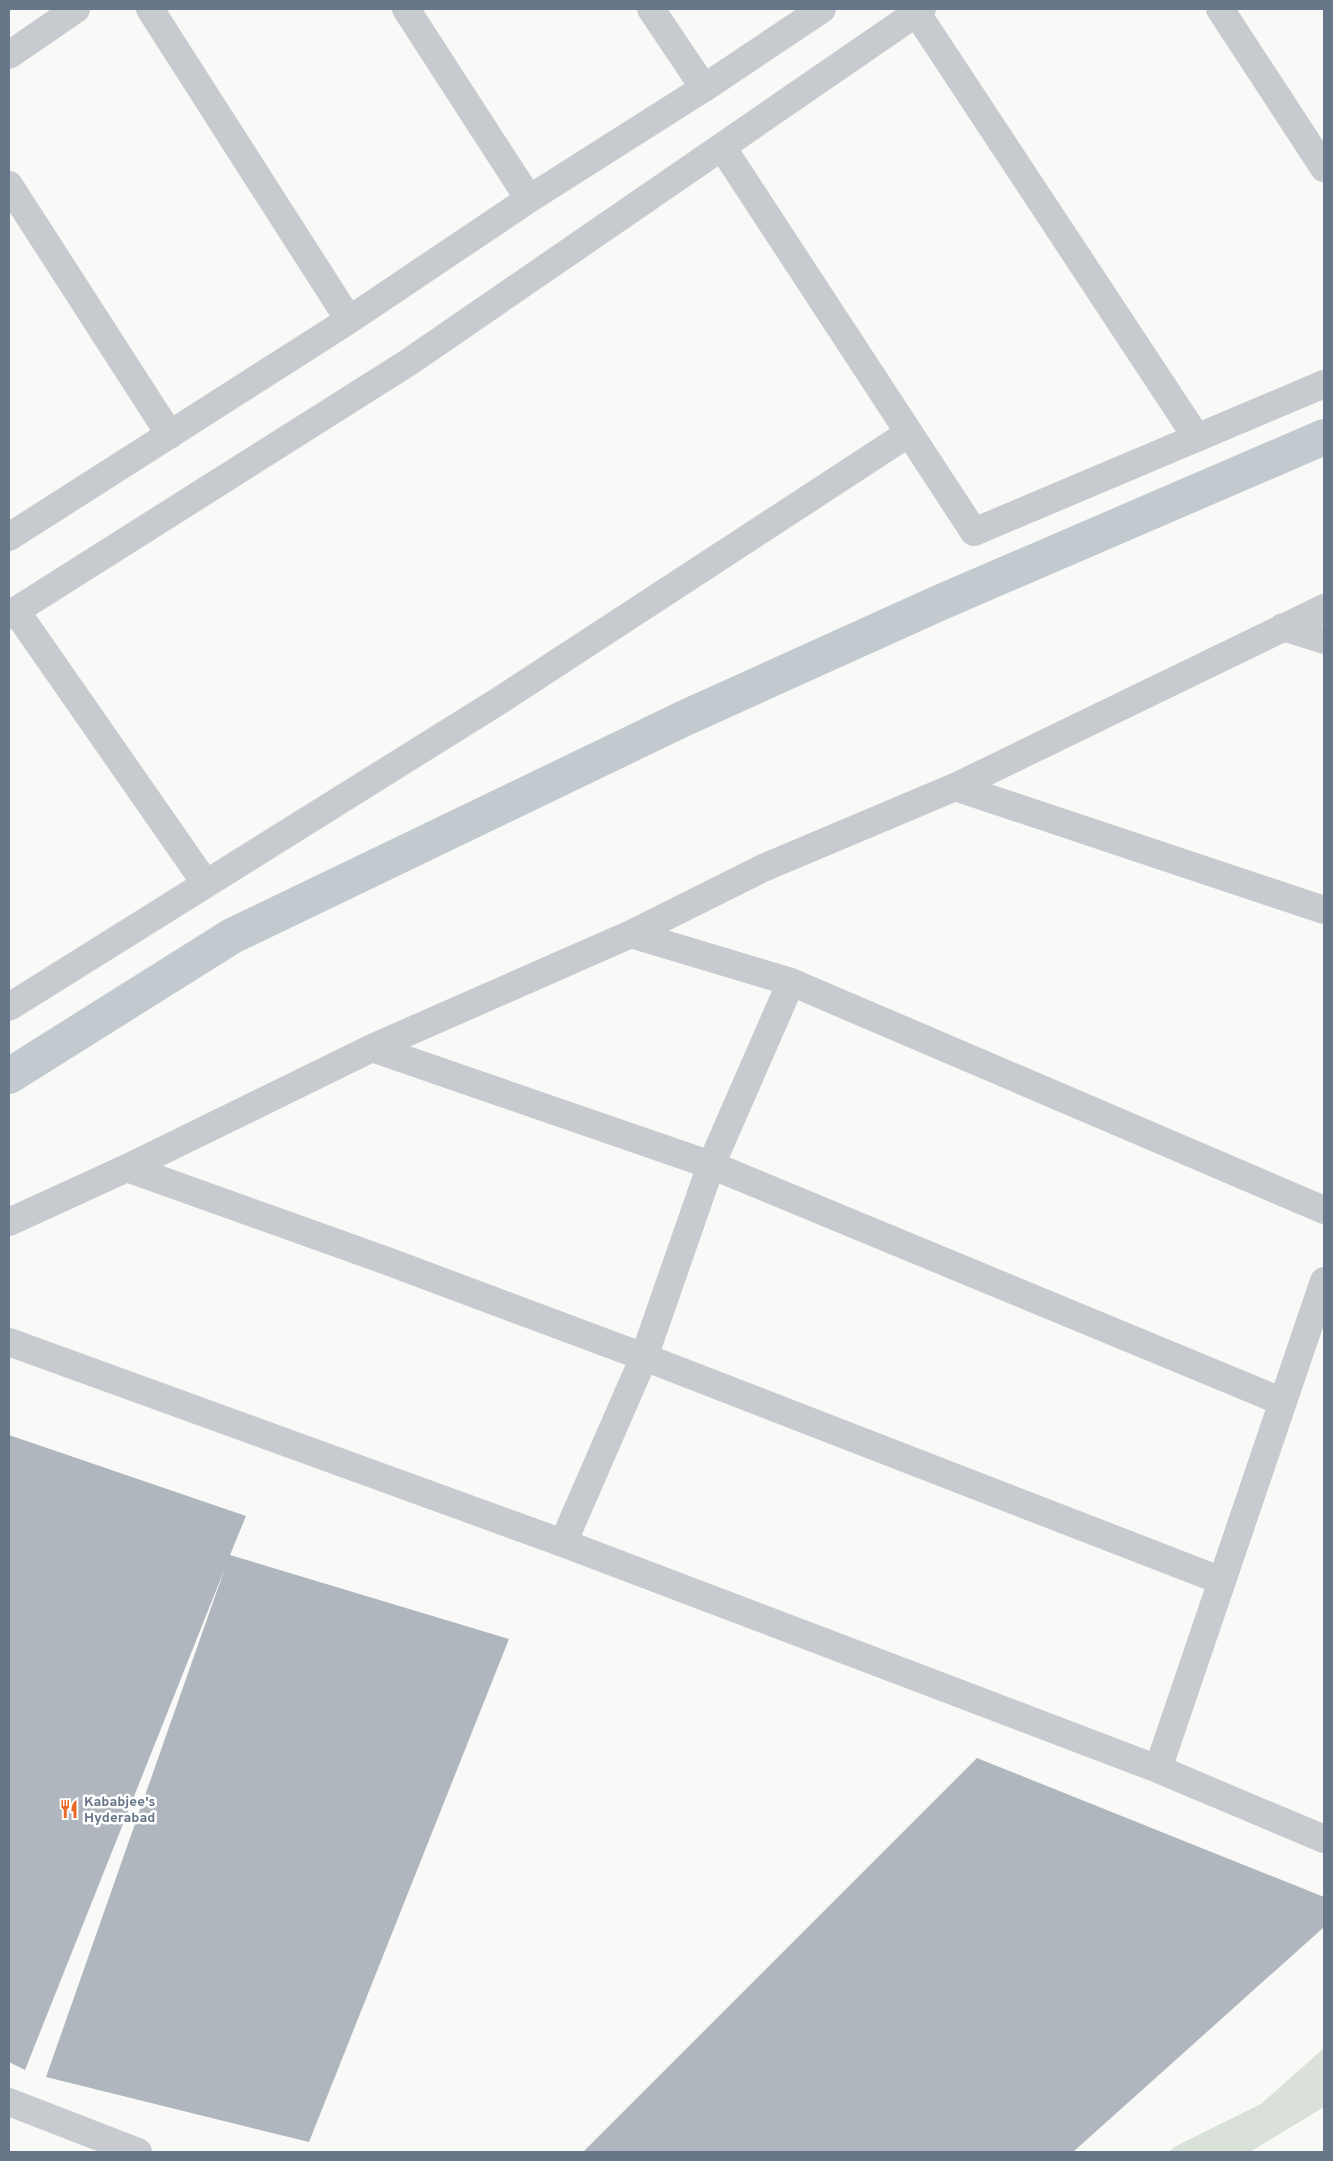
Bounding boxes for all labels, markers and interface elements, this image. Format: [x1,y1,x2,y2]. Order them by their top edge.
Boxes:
place label: Kababjee's Hyderabad [84,1794,156,1827]
restaurant icon: Kababjee's Hyderabad [58,1798,80,1820]

